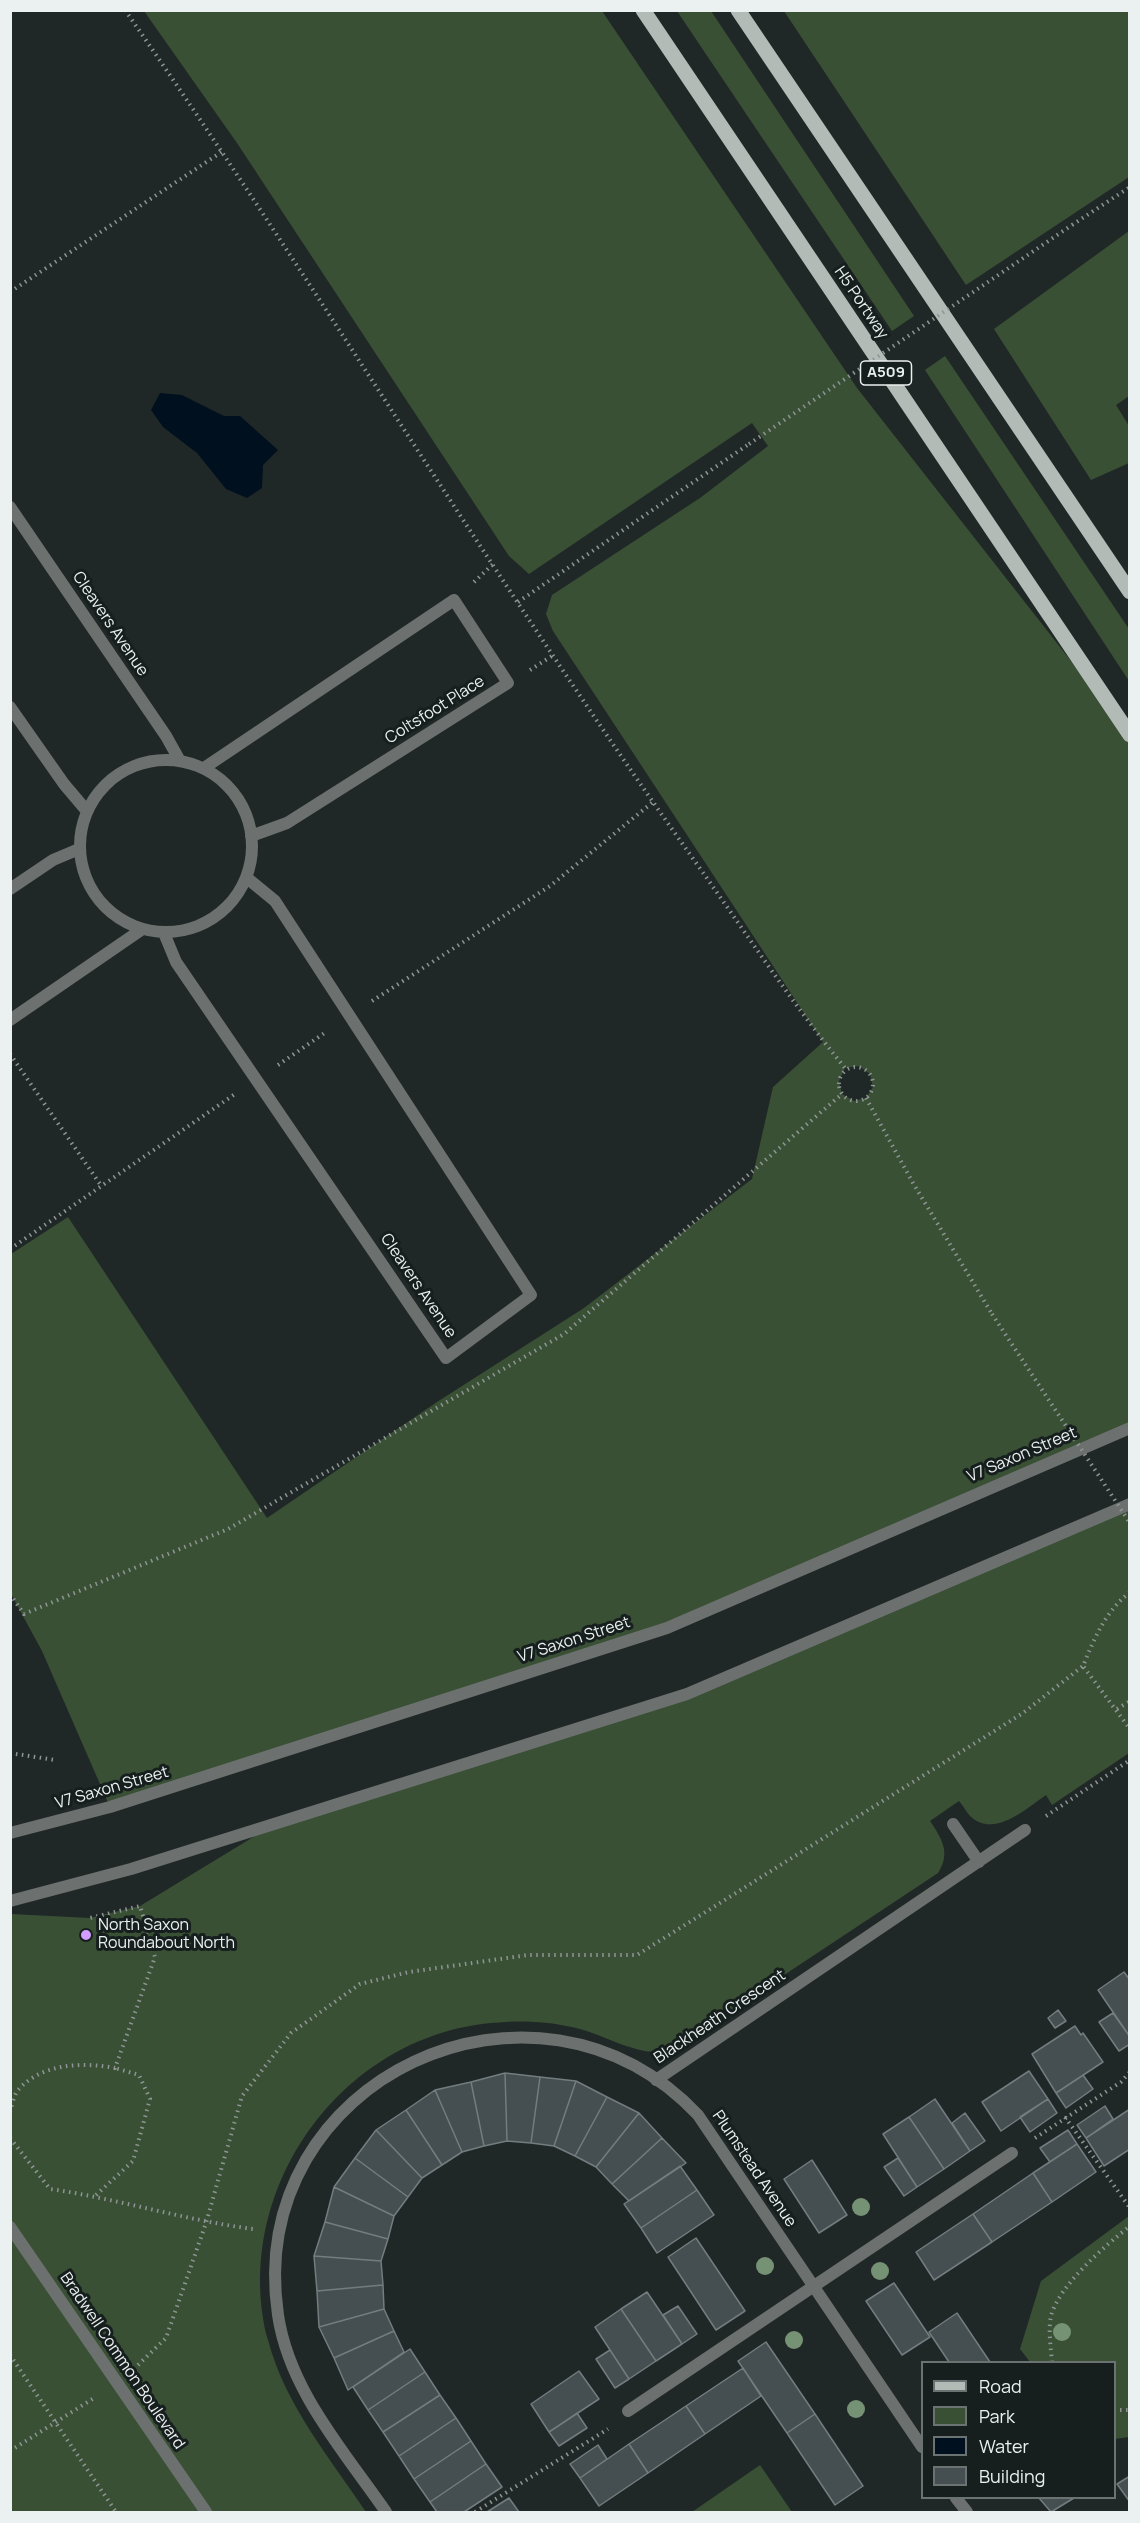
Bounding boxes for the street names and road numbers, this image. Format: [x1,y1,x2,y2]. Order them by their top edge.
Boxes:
street label: H5 Portway [830,263,892,343]
road number: A509 [860,361,912,385]
street label: Cleavers Avenue [68,568,152,680]
street label: Coltsfoot Place [382,672,488,748]
street label: Cleavers Avenue [376,1230,460,1342]
street label: V7 Saxon Street [964,1423,1080,1487]
street label: V7 Saxon Street [515,1613,633,1667]
street label: V7 Saxon Street [53,1763,171,1813]
street label: Blackheath Crescent [651,1966,789,2068]
street label: Plumstead Avenue [708,2107,800,2231]
street label: Bradwell Common Boulevard [56,2269,188,2453]

